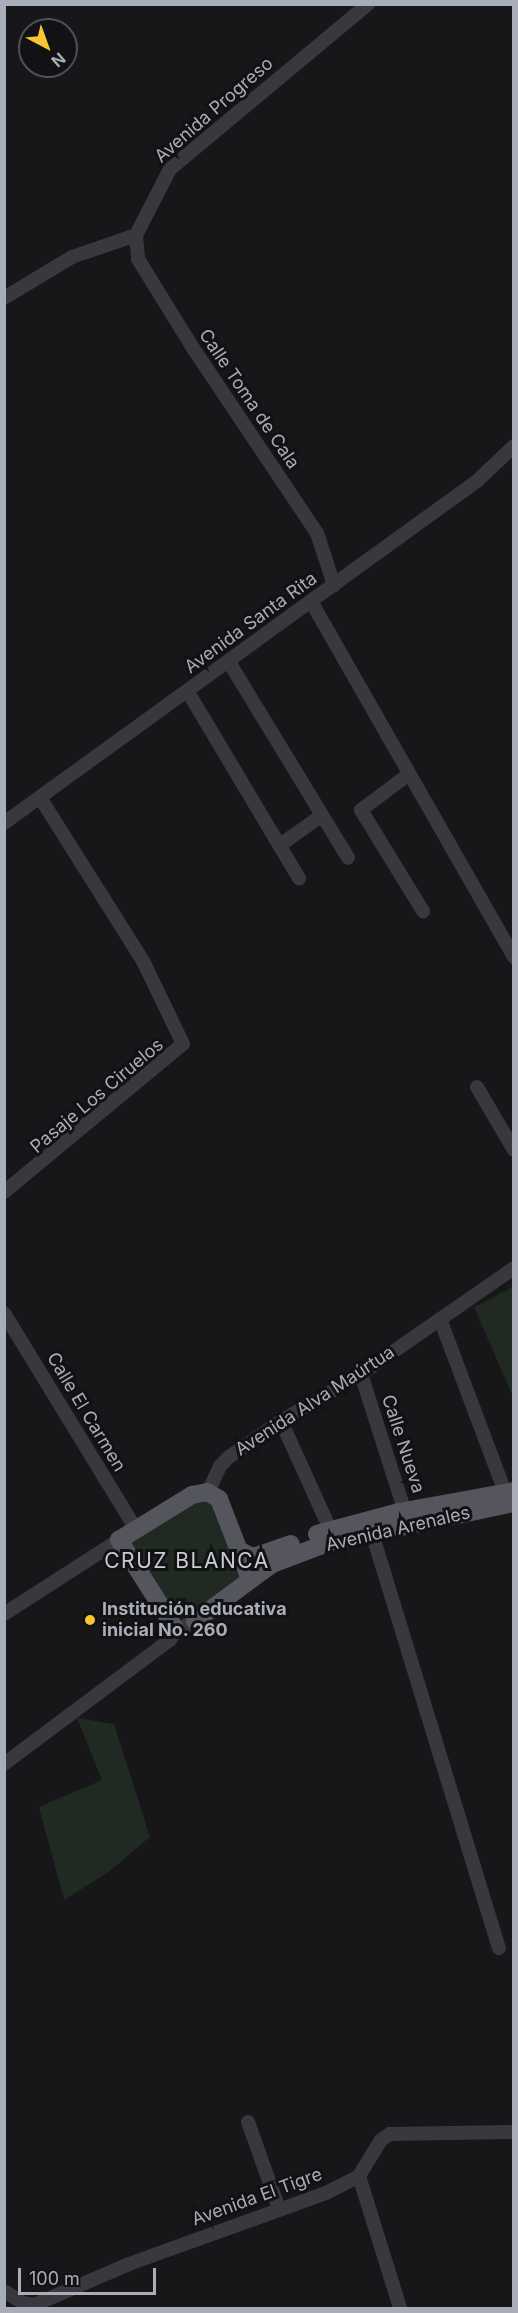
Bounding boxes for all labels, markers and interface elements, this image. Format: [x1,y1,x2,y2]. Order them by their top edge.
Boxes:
north arrow [18,18,78,78]
text: N [47,49,70,72]
street label: Avenida Progreso [150,53,278,167]
street label: Calle Toma de Cala [194,325,304,473]
street label: Avenida Santa Rita [181,568,321,678]
street label: Pasaje Los Ciruelos [26,1034,168,1158]
street label: Avenida Alva Maúrtua [231,1341,399,1461]
street label: Calle El Carmen [42,1349,130,1475]
street label: Calle Nueva [377,1392,429,1496]
street label: Avenida Arenales [324,1502,472,1556]
district label: CRUZ BLANCA [104,1548,270,1574]
place label: Institución educativa inicial No. 260 [102,1599,287,1642]
marker: Institución educativa inicial No. 260 [83,1613,97,1627]
street label: Avenida El Tigre [189,2163,325,2231]
scale bar [21,2256,159,2294]
text: 100 m [29,2268,80,2289]

